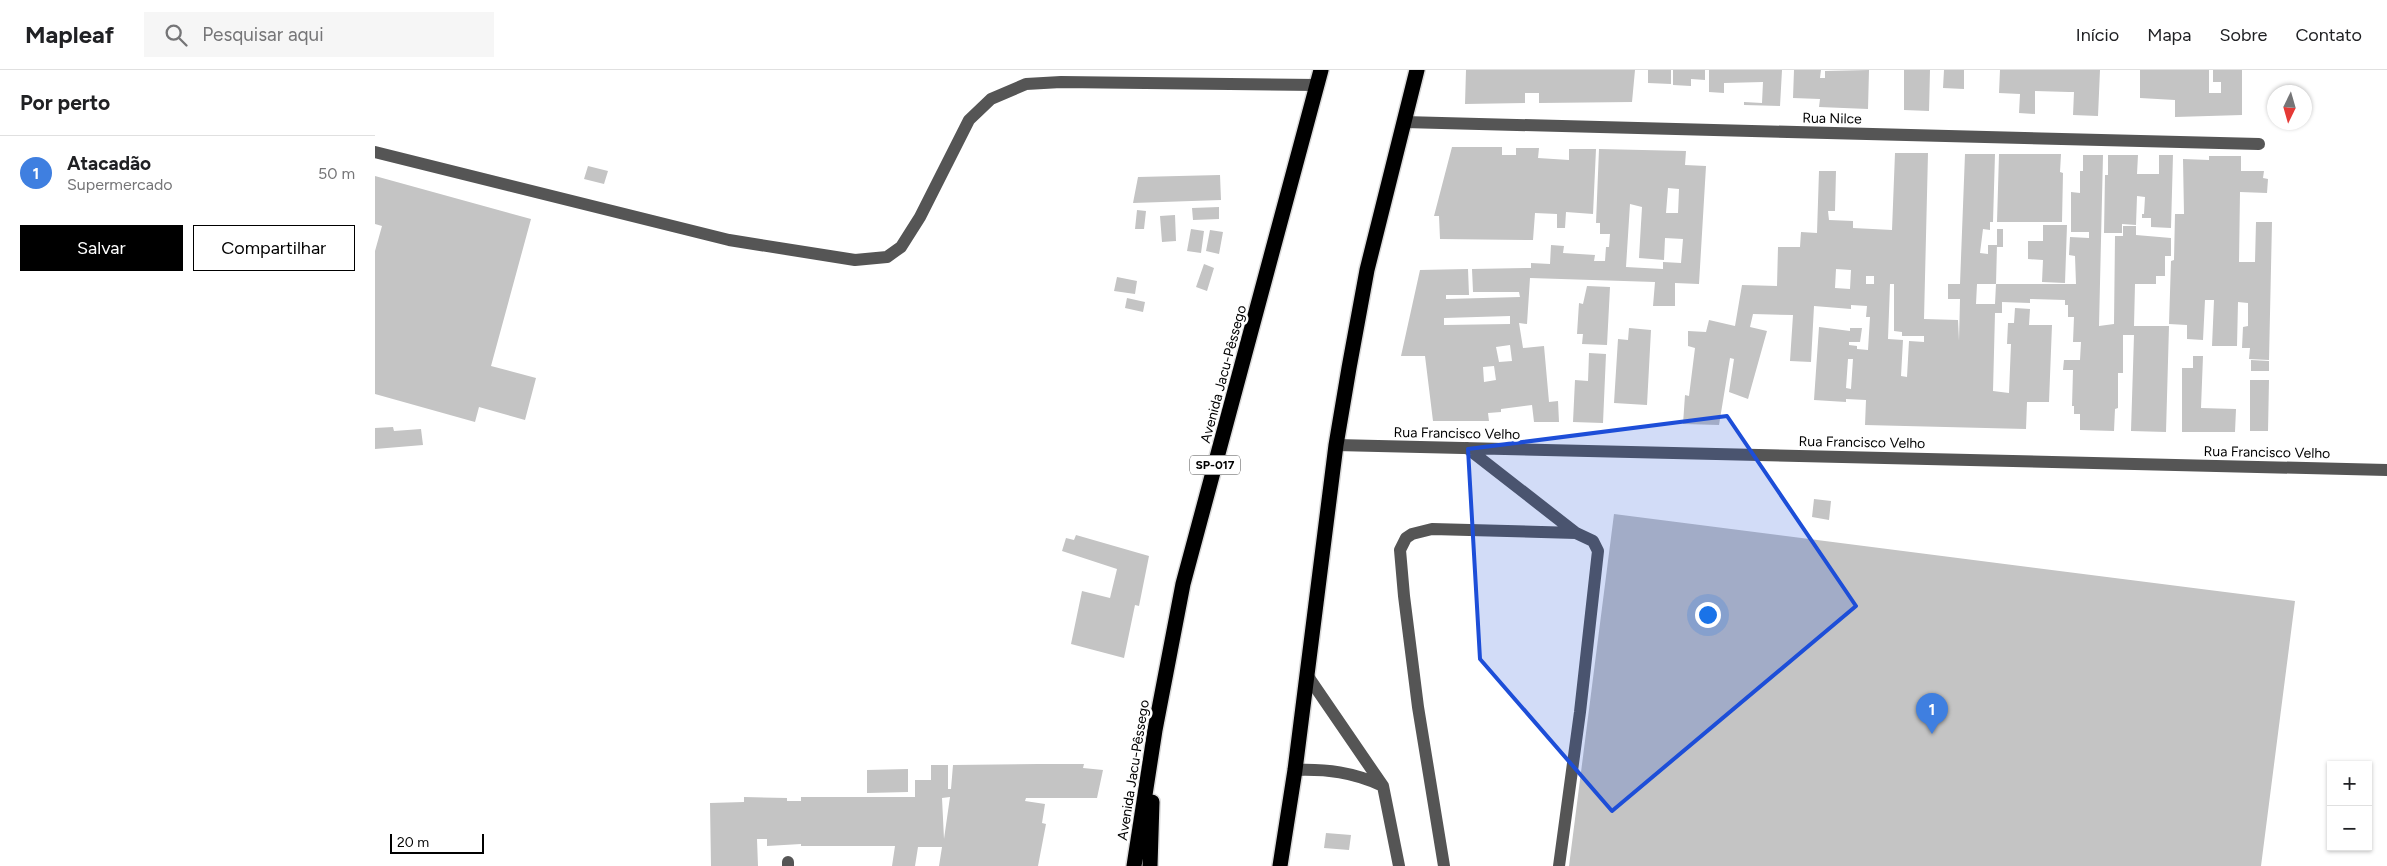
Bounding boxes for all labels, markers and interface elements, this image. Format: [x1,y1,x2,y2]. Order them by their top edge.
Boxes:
search box [144,12,494,57]
text: Mapleaf [25,20,114,49]
icon: search [162,21,190,49]
text: Pesquisar aqui [202,23,324,46]
text: Início [2076,24,2119,46]
text: Mapa [2147,24,2191,46]
text: Sobre [2219,24,2267,46]
text: Contato [2295,24,2362,46]
north arrow [2267,85,2312,130]
text: Por perto [20,90,110,115]
street label: Rua Nilce [1802,109,1862,128]
text: Atacadão [67,152,151,175]
text: 1 [33,164,39,183]
text: 50 m [318,164,355,183]
text: Supermercado [67,175,173,194]
button: Salvar [20,225,183,271]
button: Compartilhar [193,225,355,271]
street label: Avenida Jacu-Pêssego [1197,303,1250,445]
street label: Rua Francisco Velho [1394,424,1520,443]
street label: Rua Francisco Velho [1799,433,1925,452]
street label: Rua Francisco Velho [2204,443,2330,462]
road number: SP-017 [1190,456,1240,474]
your location [1695,602,1721,628]
pin: 1 [1916,693,1948,734]
street label: Avenida Jacu-Pêssego [1114,699,1153,842]
map controls [2327,761,2372,851]
button: + [2327,761,2372,806]
button: − [2327,806,2372,851]
scale bar [390,831,484,854]
text: 20 m [397,834,429,851]

